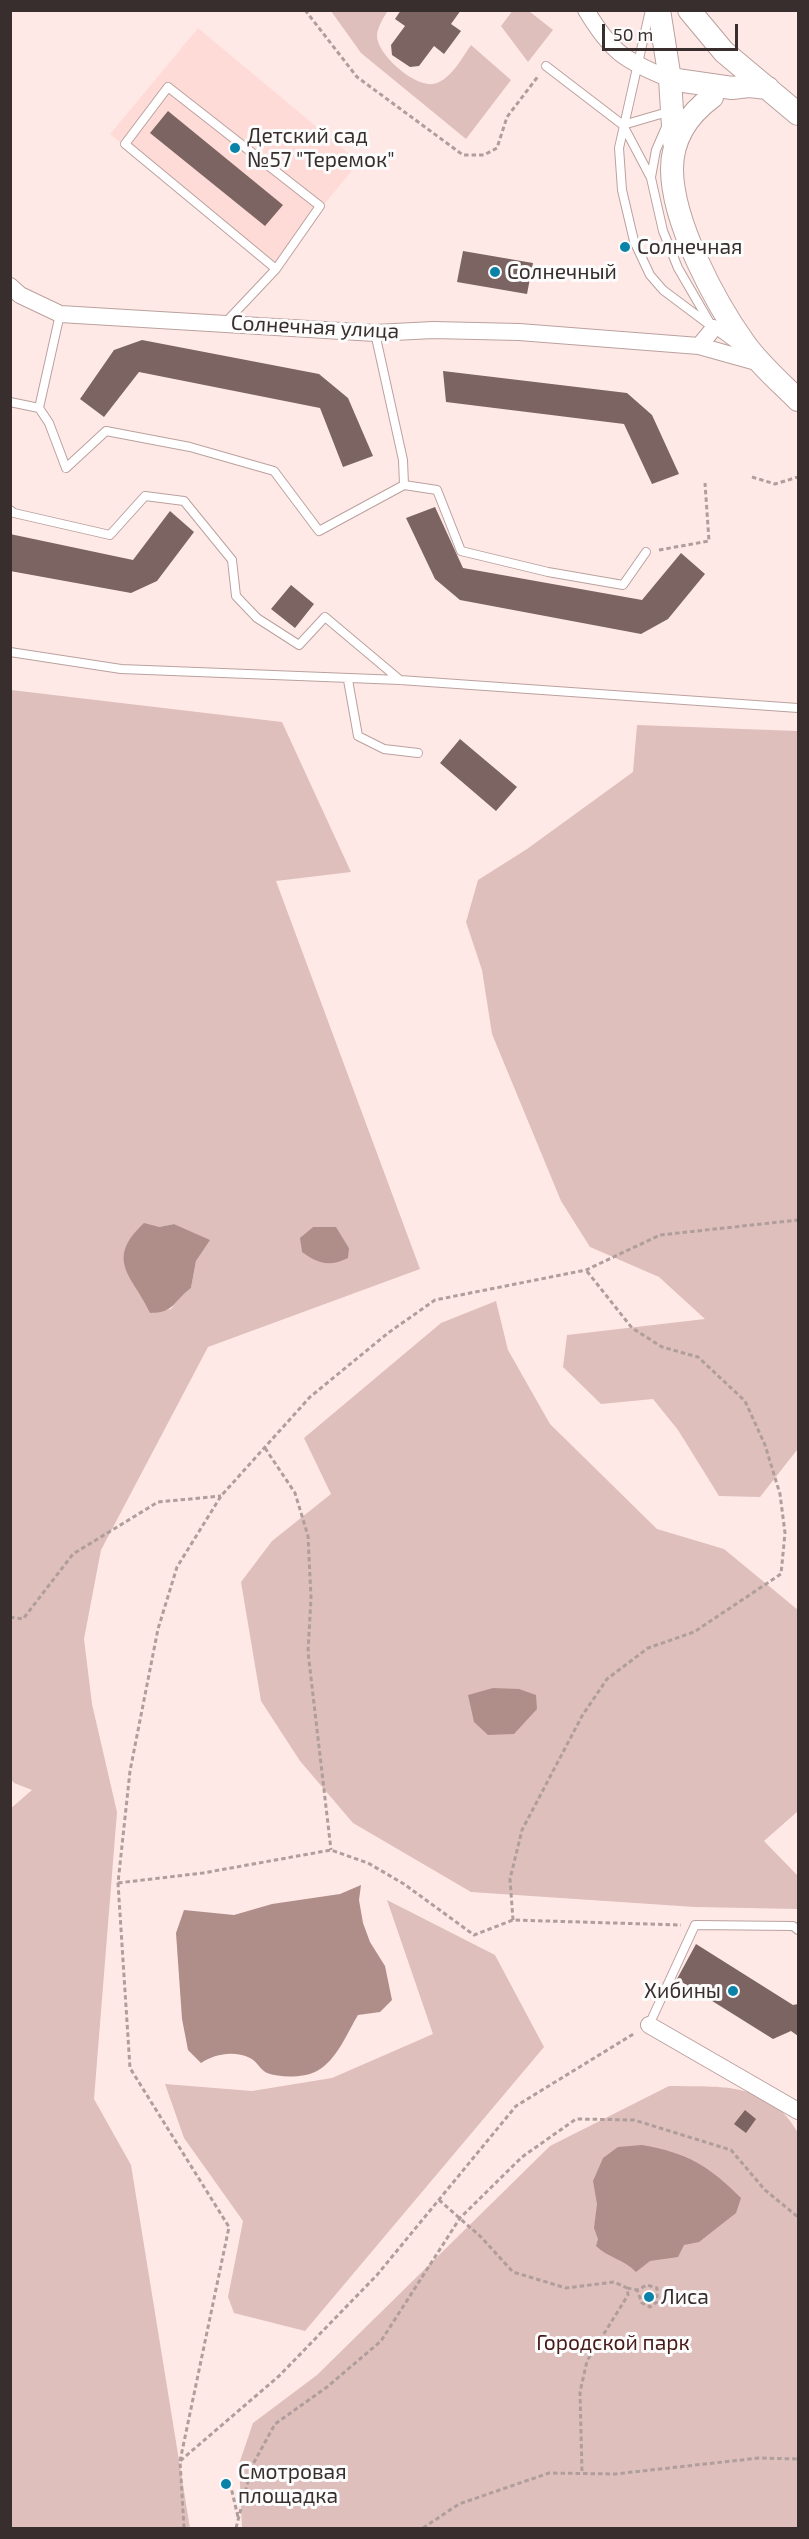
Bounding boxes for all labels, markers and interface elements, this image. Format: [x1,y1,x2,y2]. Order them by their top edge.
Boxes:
scale bar [605,12,742,50]
text: 50 m [613,23,653,45]
place label: Детский сад №57 "Теремок" [247,123,395,173]
marker: Детский сад №57 "Теремок" [228,141,242,155]
place label: Солнечная [637,234,742,260]
marker: Солнечная [618,240,632,254]
place label: Солнечный [507,259,617,285]
marker: Солнечный [488,265,502,279]
street label: Солнечная улица [230,310,400,344]
place label: Хибины [644,1978,721,2004]
marker: Хибины [726,1984,740,1998]
place label: Лиса [661,2284,709,2310]
marker: Лиса [642,2290,656,2304]
park label: Городской парк [536,2330,690,2356]
place label: Смотровая площадка [238,2459,347,2509]
marker: Смотровая площадка [219,2477,233,2491]

